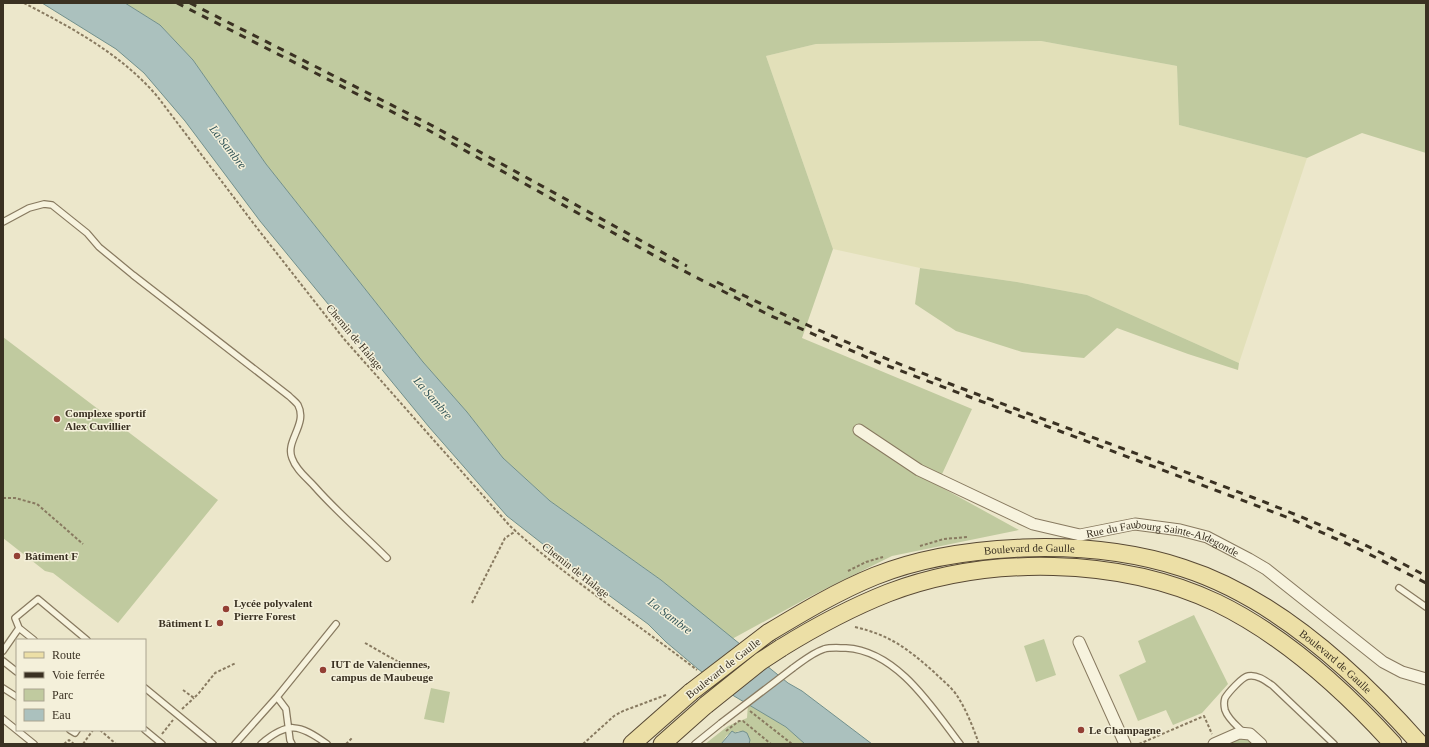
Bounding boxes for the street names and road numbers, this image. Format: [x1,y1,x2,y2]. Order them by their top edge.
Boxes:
street label: Chemin de Halage [324,302,386,372]
street label: Rue du Faubourg Sainte-Aldegonde [1085,518,1241,559]
street label: Chemin de Halage [540,540,612,600]
street label: Boulevard de Gaulle [983,542,1075,557]
street label: Boulevard de Gaulle [1297,627,1374,696]
street label: Boulevard de Gaulle [683,635,763,701]

